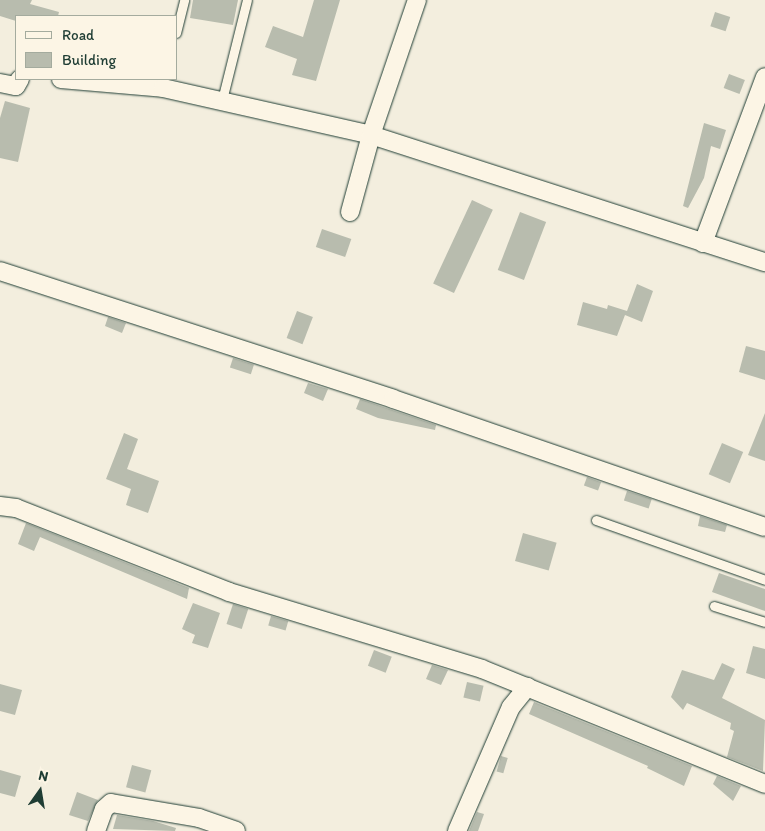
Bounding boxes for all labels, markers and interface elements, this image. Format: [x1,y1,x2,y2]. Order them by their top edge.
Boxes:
legend [15,15,178,80]
text: Road [62,26,94,44]
text: Building [62,51,116,69]
north arrow [15,766,65,816]
text: N [37,767,50,785]

